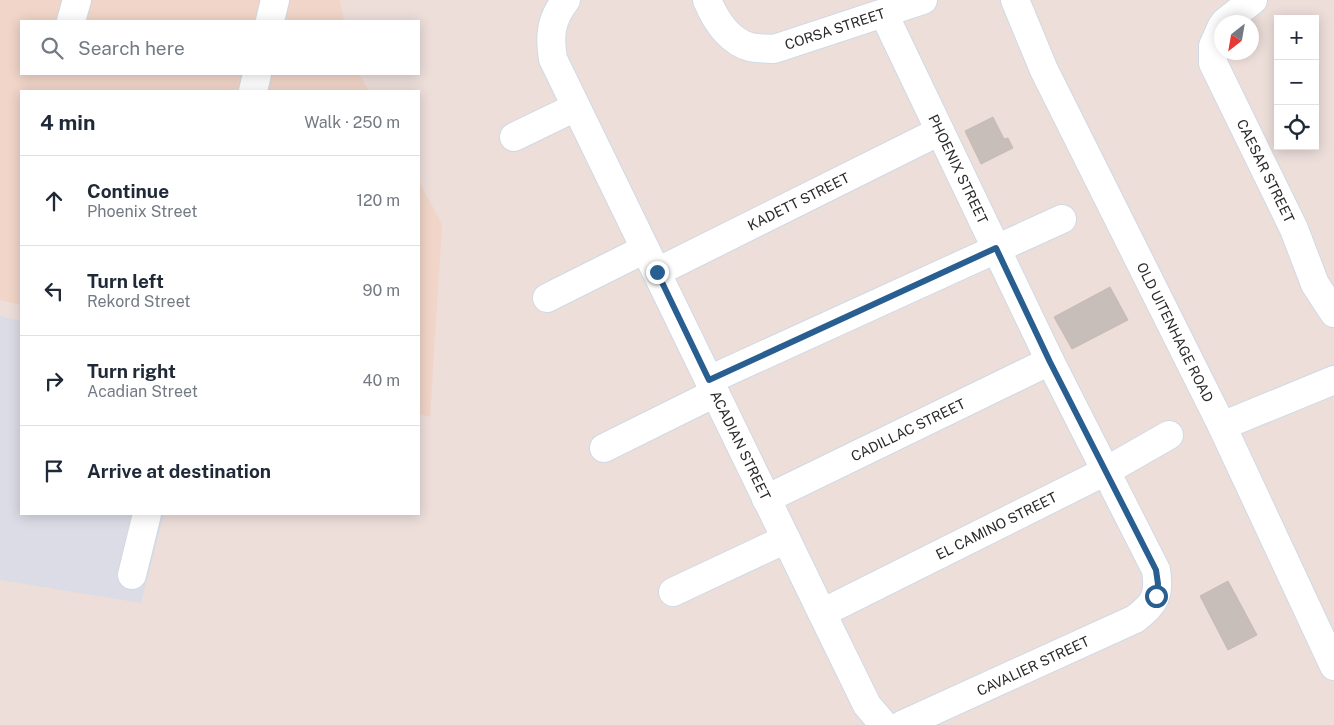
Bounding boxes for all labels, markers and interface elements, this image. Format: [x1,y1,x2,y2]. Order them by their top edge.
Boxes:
street label: CORSA STREET [783,5,887,53]
north arrow [1214,15,1259,60]
map controls [1274,15,1319,150]
button: + [1274,15,1319,60]
search box [20,20,420,75]
icon: search [38,34,66,62]
text: Search here [78,37,185,59]
button: − [1274,60,1319,105]
button: locate [1274,105,1319,150]
text: 4 min [40,110,95,135]
street label: PHOENIX STREET [925,112,991,226]
text: Walk · 250 m [304,113,400,132]
street label: CAESAR STREET [1234,117,1298,225]
street label: KADETT STREET [745,169,852,234]
text: Continue [87,180,169,202]
icon: ahead [40,187,68,215]
text: 120 m [356,191,400,210]
text: Phoenix Street [87,202,197,221]
street label: OLD UITENHAGE ROAD [1133,260,1217,405]
route end [646,261,669,284]
text: Turn left [87,270,164,292]
icon: left [40,277,68,305]
text: 90 m [363,281,400,300]
text: Rekord Street [87,292,191,311]
text: Turn right [87,360,176,382]
icon: right [40,367,68,395]
text: 40 m [362,371,400,390]
text: Acadian Street [87,382,198,401]
street label: ACADIAN STREET [707,388,774,502]
street label: CADILLAC STREET [848,395,968,464]
icon: arrive [40,457,68,485]
text: Arrive at destination [87,460,271,482]
street label: EL CAMINO STREET [933,489,1060,563]
route start [1145,585,1168,608]
street label: CAVALIER STREET [974,633,1092,699]

